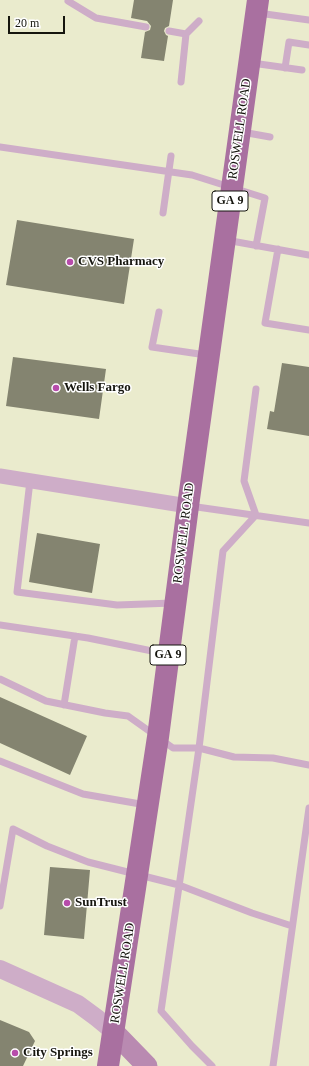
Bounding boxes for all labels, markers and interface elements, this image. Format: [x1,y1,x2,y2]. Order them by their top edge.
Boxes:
scale bar [10,8,67,34]
text: 20 m [15,16,39,30]
street label: ROSWELL ROAD [225,78,255,180]
road number: GA 9 [212,191,248,211]
place label: CVS Pharmacy [78,254,164,270]
marker: CVS Pharmacy [65,257,75,267]
place label: Wells Fargo [64,380,131,396]
marker: Wells Fargo [51,383,61,393]
street label: ROSWELL ROAD [170,482,198,584]
road number: GA 9 [150,645,186,665]
place label: SunTrust [75,895,127,911]
marker: SunTrust [62,898,72,908]
street label: ROSWELL ROAD [107,922,139,1024]
place label: City Springs [23,1045,93,1061]
marker: City Springs [10,1048,20,1058]

